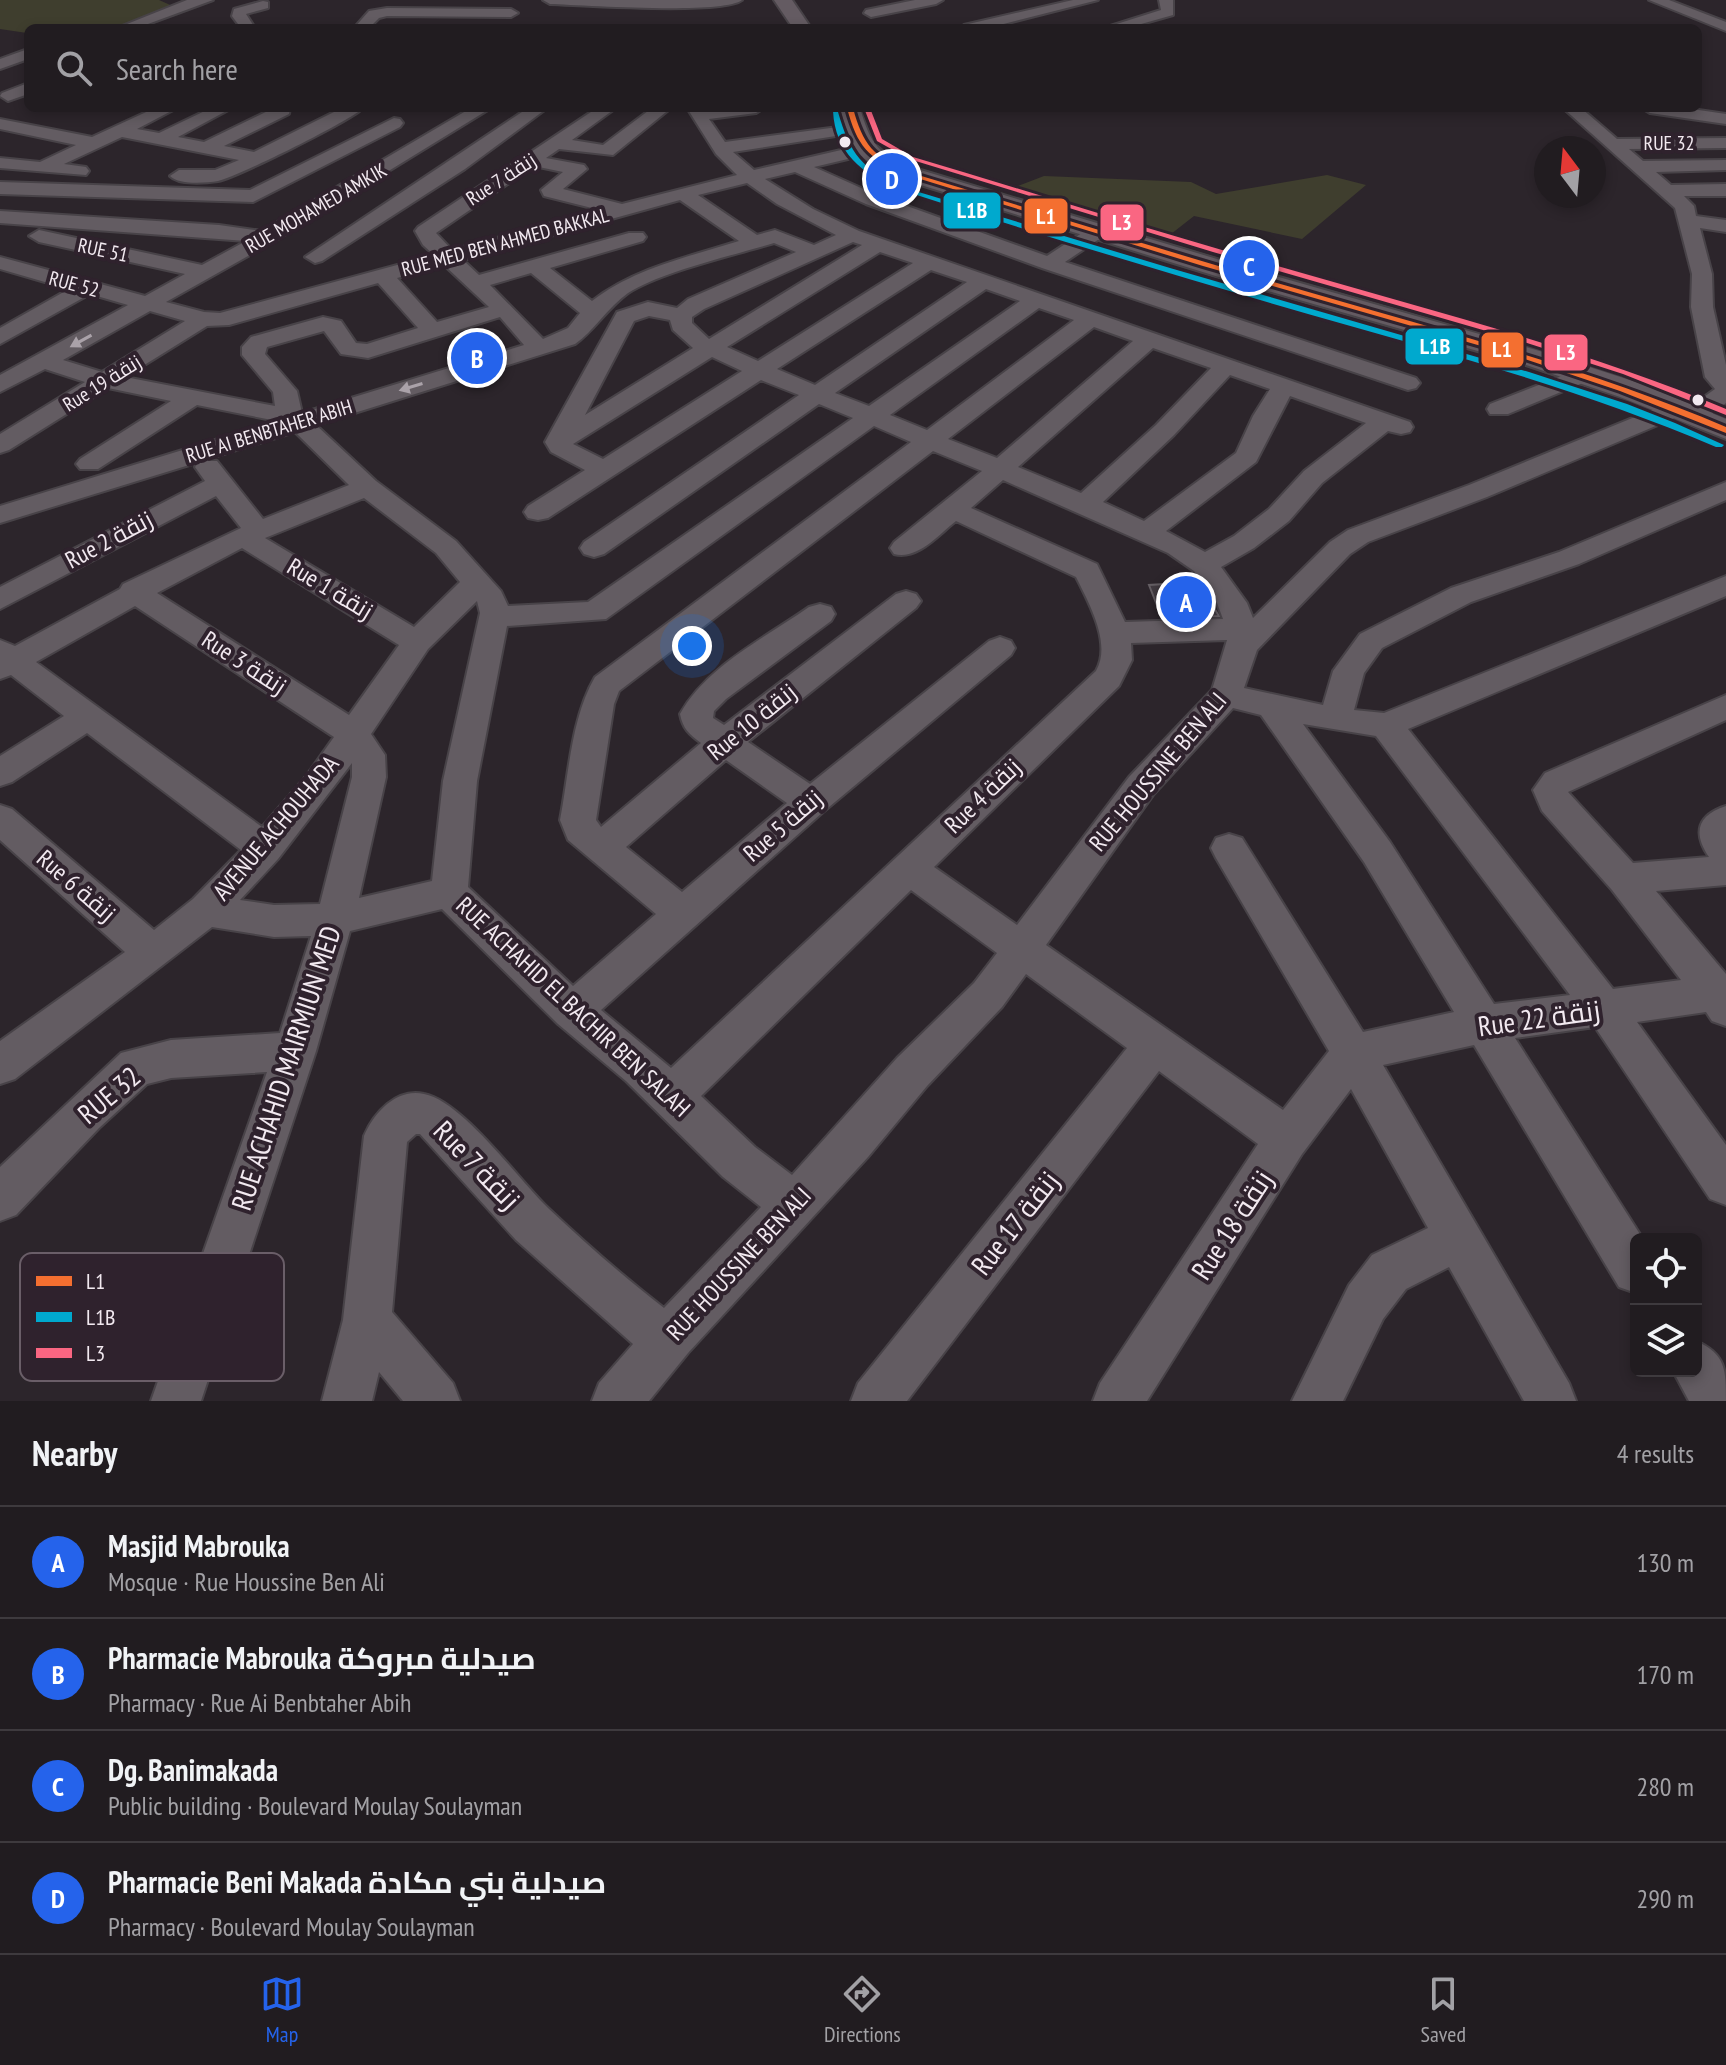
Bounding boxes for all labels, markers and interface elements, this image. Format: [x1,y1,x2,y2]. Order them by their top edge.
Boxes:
search box [24,24,1702,112]
icon: search [52,46,96,90]
text: Search here [116,49,238,88]
street label: RUE 32 [1644,130,1694,156]
unlabelled marker [837,134,853,150]
north arrow [1534,136,1606,208]
street label: Rue 7 زنقة [461,147,541,211]
pin: D [866,149,918,209]
street label: RUE MOHAMED AMKIK [241,157,391,259]
line badge: L1B [942,191,1002,230]
text: L1B [957,196,988,224]
line badge: L1 [1023,197,1069,235]
street label: RUE MED BEN AHMED BAKKAL [399,202,612,282]
text: L1 [1036,202,1056,230]
line badge: L3 [1099,203,1145,242]
text: L3 [1112,208,1132,236]
street label: RUE 51 [75,232,131,268]
pin: C [1223,236,1275,296]
street label: RUE 52 [46,265,102,303]
line badge: L1B [1404,327,1465,366]
pin: B [451,328,503,388]
line badge: L1 [1480,331,1525,369]
text: L1B [1420,332,1451,360]
line badge: L3 [1543,333,1589,372]
one-way arrow [69,334,92,347]
text: L1 [1492,335,1512,363]
text: L3 [1556,338,1576,366]
street label: Rue 19 زنقة [58,349,146,417]
one-way arrow [399,382,423,394]
unlabelled marker [1690,392,1706,408]
street label: RUE AI BENBTAHER ABIH [183,393,355,469]
street label: Rue 2 زنقة [60,504,158,575]
street label: Rue 1 زنقة [282,551,379,626]
pin: A [1160,572,1212,632]
street label: Rue 3 زنقة [196,624,292,701]
your location [672,626,712,666]
street label: Rue 10 زنقة [701,676,802,767]
street label: RUE HOUSSINE BEN ALI [1082,686,1233,858]
street label: AVENUE ACHOUHADA [206,748,346,907]
street label: Rue 4 زنقة [938,752,1028,840]
street label: Rue 5 زنقة [737,783,829,868]
street label: Rue 6 زنقة [30,843,122,928]
street label: RUE ACHAHID EL BACHIR BEN SALAH [450,890,697,1123]
street label: RUE ACHAHID MAIRMIUN MED [222,921,349,1215]
street label: Rue 22 زنقة [1475,991,1602,1044]
street label: RUE 32 [70,1058,148,1132]
street label: Rue 7 زنقة [426,1112,529,1217]
street label: Rue 17 زنقة [962,1163,1067,1282]
street label: Rue 18 زنقة [1183,1163,1281,1286]
street label: RUE HOUSSINE BEN ALI [660,1181,818,1347]
map controls [1630,1233,1702,1377]
button: locate [1630,1233,1702,1305]
legend [20,1253,284,1381]
text: L1 [86,1267,105,1295]
text: L1B [86,1303,115,1331]
button: layers [1630,1305,1702,1377]
text: L3 [86,1339,105,1367]
text: Nearby [32,1431,117,1475]
text: 4 results [1617,1437,1694,1470]
text: Masjid Mabrouka [108,1526,290,1565]
text: A [51,1546,65,1579]
text: 130 m [1636,1546,1694,1579]
text: Mosque · Rue Houssine Ben Ali [108,1565,385,1598]
text: Pharmacie Mabrouka صيدلية مبروكة [108,1638,536,1677]
text: B [52,1658,64,1691]
text: 170 m [1636,1658,1694,1691]
text: Pharmacy · Rue Ai Benbtaher Abih [108,1686,411,1719]
text: Dg. Banimakada [108,1750,278,1789]
text: C [52,1770,64,1803]
text: 280 m [1636,1770,1694,1803]
text: Public building · Boulevard Moulay Soulayman [108,1789,522,1822]
text: Pharmacie Beni Makada صيدلية بني مكادة [108,1862,606,1901]
text: D [51,1882,65,1915]
text: 290 m [1636,1882,1694,1915]
text: Pharmacy · Boulevard Moulay Soulayman [108,1910,475,1943]
tab: Map [260,1972,304,2048]
tab: Directions [824,1972,901,2048]
tab: Saved [1421,1972,1466,2048]

